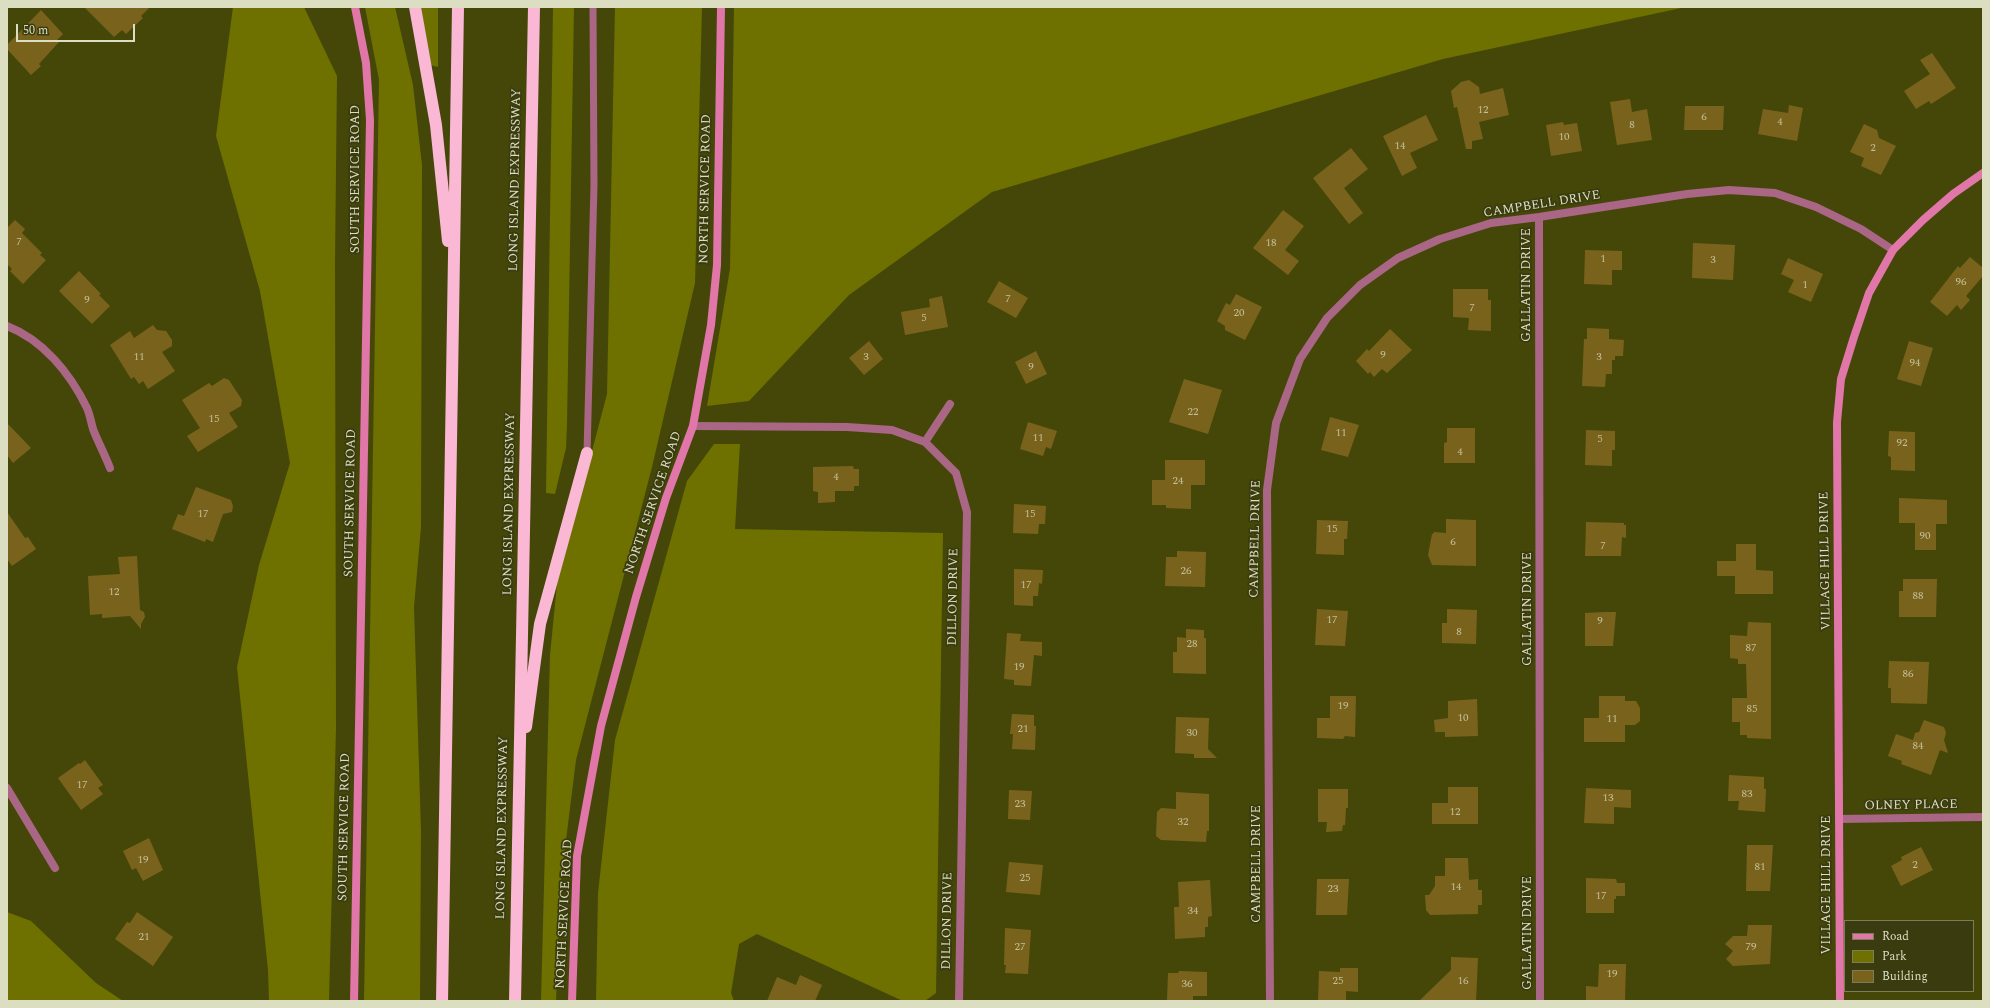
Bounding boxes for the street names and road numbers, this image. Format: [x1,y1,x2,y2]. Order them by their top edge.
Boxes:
street label: LONG ISLAND EXPRESSWAY [507,88,525,272]
street label: SOUTH SERVICE ROAD [348,105,364,253]
street label: NORTH SERVICE ROAD [697,114,715,264]
street label: CAMPBELL DRIVE [1482,188,1602,222]
street label: GALLATIN DRIVE [1519,228,1535,342]
street label: LONG ISLAND EXPRESSWAY [501,412,519,596]
street label: SOUTH SERVICE ROAD [342,429,360,577]
street label: NORTH SERVICE ROAD [622,430,686,576]
street label: CAMPBELL DRIVE [1247,480,1265,598]
street label: VILLAGE HILL DRIVE [1817,491,1835,631]
street label: DILLON DRIVE [945,548,963,646]
street label: GALLATIN DRIVE [1520,552,1536,666]
street label: LONG ISLAND EXPRESSWAY [494,736,512,920]
street label: SOUTH SERVICE ROAD [336,753,354,901]
street label: OLNEY PLACE [1864,797,1958,815]
street label: CAMPBELL DRIVE [1249,805,1265,923]
street label: VILLAGE HILL DRIVE [1819,816,1835,954]
street label: NORTH SERVICE ROAD [553,839,577,989]
street label: DILLON DRIVE [939,872,957,970]
street label: GALLATIN DRIVE [1520,876,1536,990]

